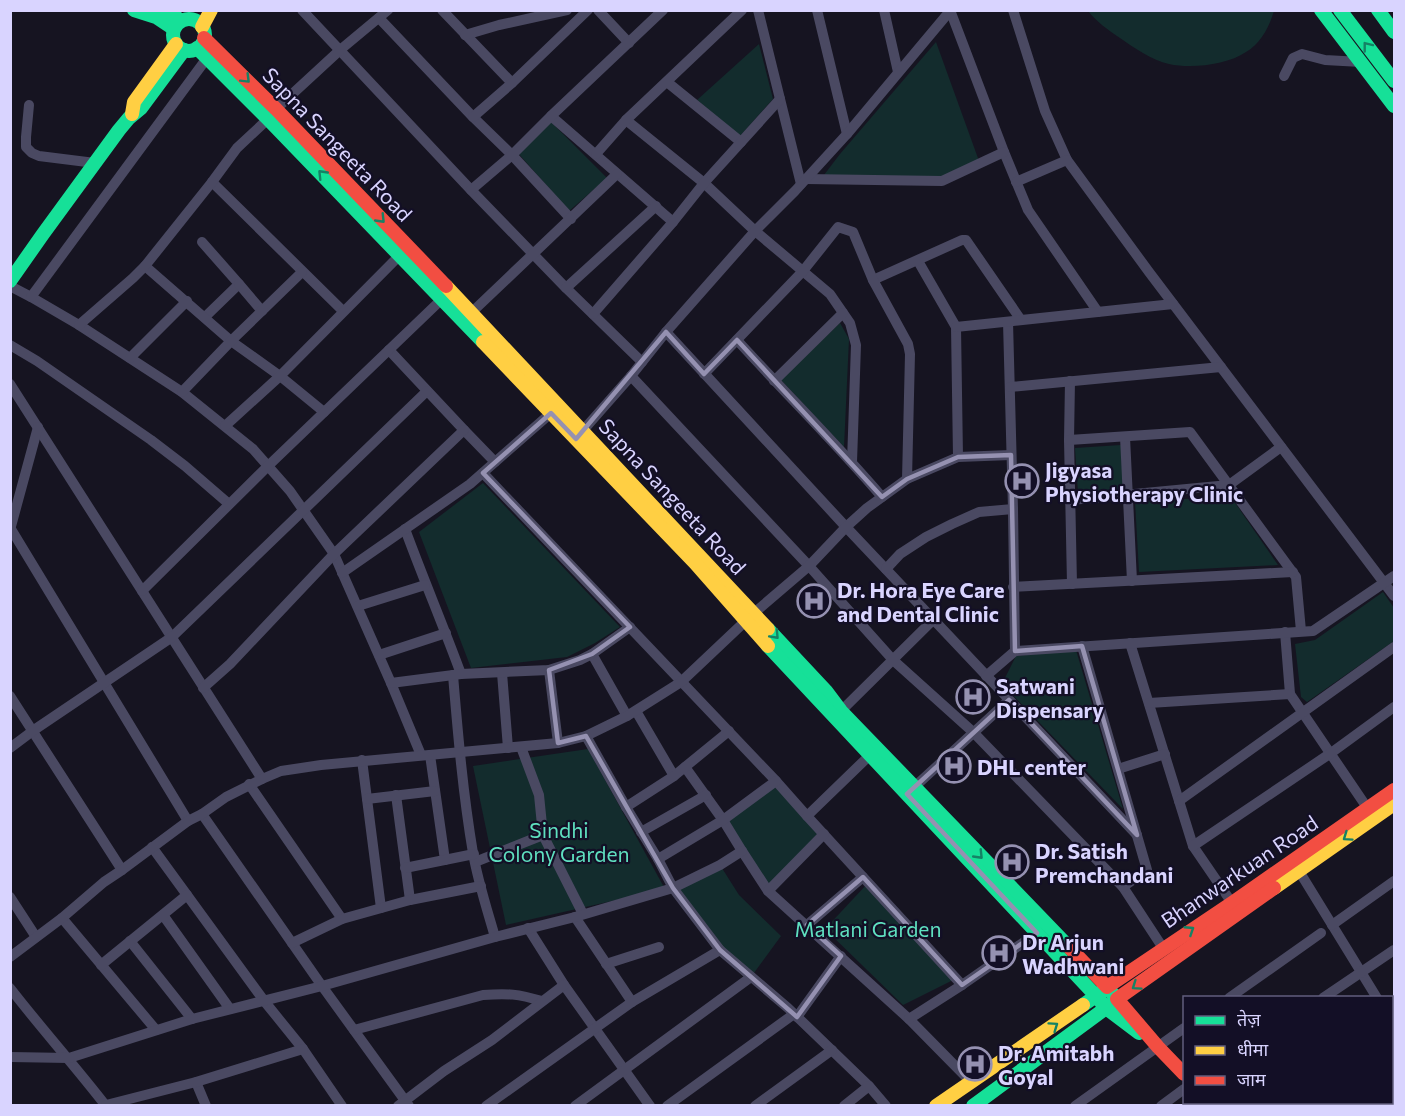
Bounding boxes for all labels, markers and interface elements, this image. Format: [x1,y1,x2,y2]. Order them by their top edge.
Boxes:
one-way arrow [1364,41,1375,52]
street label: Sapna Sangeeta Road [258,62,418,226]
one-way arrow [238,71,249,82]
one-way arrow [318,170,329,181]
one-way arrow [374,212,385,222]
street label: Sapna Sangeeta Road [594,413,752,579]
place label: Jigyasa Physiotherapy Clinic [1045,457,1243,506]
hospital icon: Jigyasa Physiotherapy Clinic [1004,463,1040,499]
place label: Dr. Hora Eye Care and Dental Clinic [837,577,1004,626]
hospital icon: Dr. Hora Eye Care and Dental Clinic [796,583,832,619]
one-way arrow [768,629,779,639]
place label: Satwani Dispensary [996,673,1104,722]
hospital icon: Satwani Dispensary [955,679,991,715]
hospital icon: DHL center [936,748,972,784]
place label: DHL center [977,754,1087,779]
street label: Bhanwarkuan Road [1156,809,1322,933]
park label: Sindhi Colony Garden [488,817,630,866]
one-way arrow [1342,830,1353,841]
place label: Dr. Satish Premchandani [1035,838,1173,887]
hospital icon: Dr. Satish Premchandani [994,844,1030,880]
one-way arrow [972,847,983,858]
park label: Matlani Garden [795,916,941,941]
one-way arrow [1184,926,1195,937]
place label: Dr Arjun Wadhwani [1022,929,1124,978]
hospital icon: Dr Arjun Wadhwani [981,935,1017,971]
one-way arrow [1131,979,1142,990]
legend [1183,996,1393,1104]
text: तेज़ [1237,1008,1261,1030]
one-way arrow [1047,1022,1058,1033]
text: धीमा [1237,1038,1268,1060]
place label: Dr. Amitabh Goyal [998,1040,1114,1089]
hospital icon: Dr. Amitabh Goyal [957,1046,993,1082]
text: जाम [1237,1068,1267,1090]

